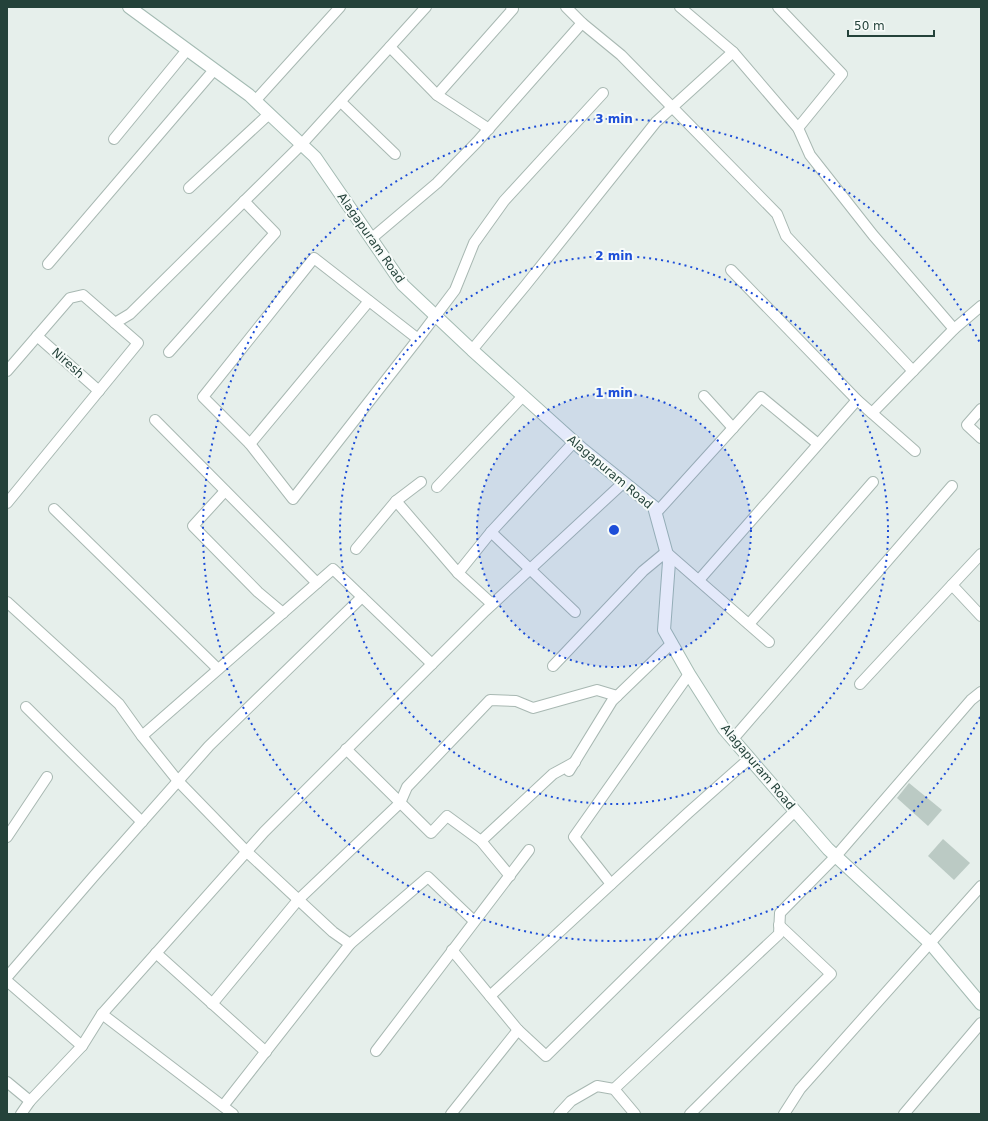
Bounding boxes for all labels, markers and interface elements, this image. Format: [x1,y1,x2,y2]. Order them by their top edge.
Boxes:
scale bar [848,12,934,38]
text: 50 m [854,19,885,33]
text: 3 min [595,112,633,126]
street label: Alagapuram Road [335,190,407,286]
text: 2 min [595,249,633,263]
street label: Niresh [49,345,87,381]
text: 1 min [595,386,633,400]
street label: Alagapuram Road [565,432,655,512]
centre of rings [607,523,621,537]
street label: Alagapuram Road [718,722,798,812]

